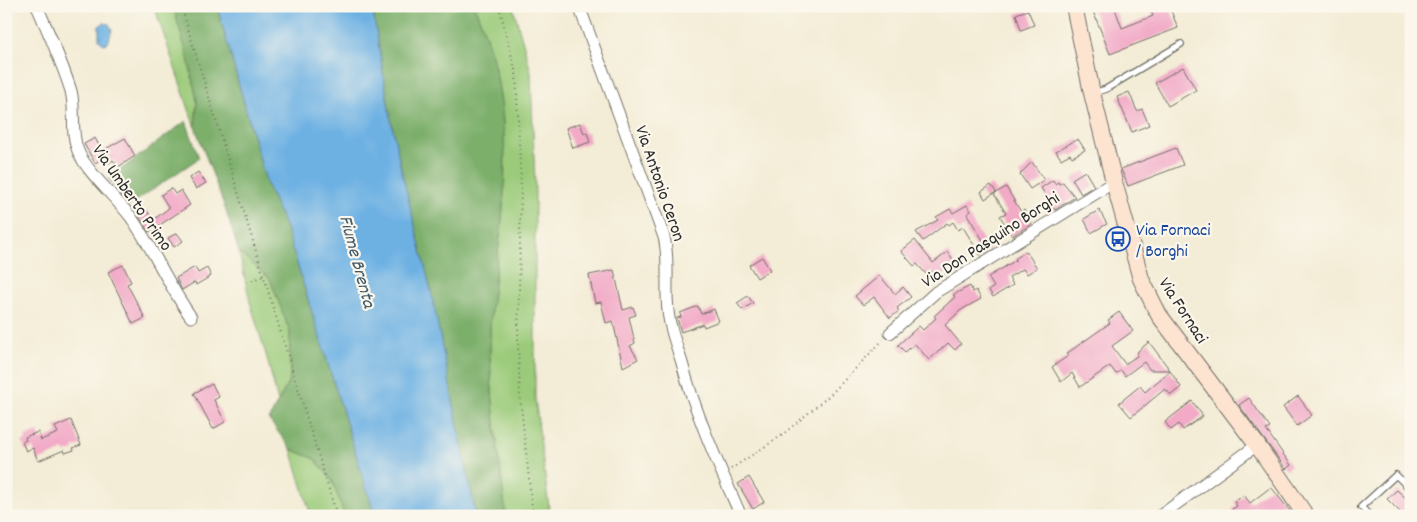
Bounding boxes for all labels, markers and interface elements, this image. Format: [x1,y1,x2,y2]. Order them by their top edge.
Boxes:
street label: Via Antonio Ceron [627,123,690,245]
street label: Via Umberto Primo [85,140,177,257]
street label: Via Don Pasquino Borghi [917,187,1066,295]
water label: Fiume Brenta [330,213,381,312]
place label: Via Fornaci / Borghi [1136,219,1211,265]
bus stop icon: Via Fornaci / Borghi [1105,226,1131,252]
street label: Via Fornaci [1151,273,1213,349]

